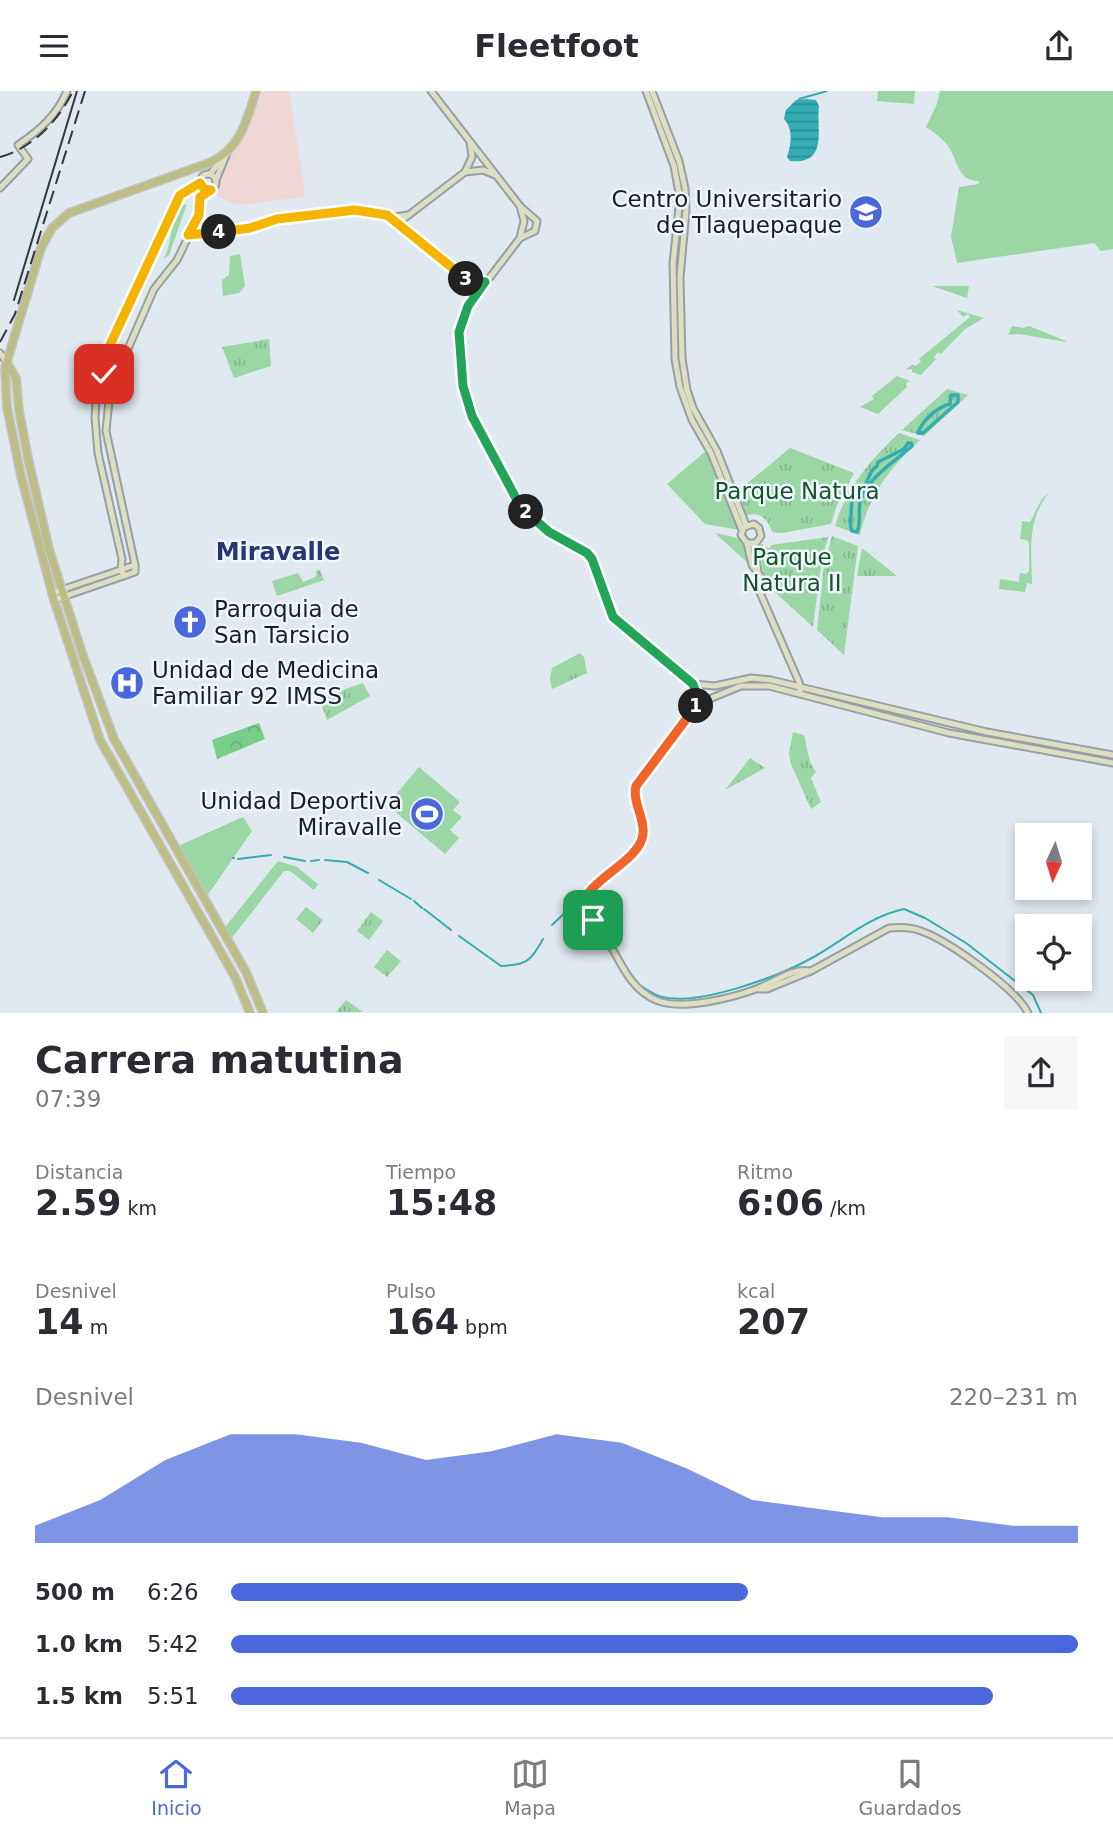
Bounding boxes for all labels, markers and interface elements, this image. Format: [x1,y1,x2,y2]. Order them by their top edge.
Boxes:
icon: menu [35,27,73,65]
text: Fleetfoot [474,27,639,65]
icon: share [1040,27,1078,65]
place label: Centro Universitario de Tlaquepaque [611,186,842,238]
school or university icon: Centro Universitario de Tlaquepaque [847,193,885,231]
pin: 4 [202,215,236,249]
text: 4 [212,220,225,242]
pin: 3 [448,261,484,297]
text: 3 [459,267,472,289]
pin [74,344,134,404]
icon: check [85,355,123,393]
park label: Parque Natura [714,478,880,504]
pin: 2 [508,495,544,529]
text: 2 [519,500,532,522]
district label: Miravalle [216,538,340,566]
park label: Parque Natura II [742,544,842,596]
place label: Parroquia de San Tarsicio [214,596,359,648]
church icon: Parroquia de San Tarsicio [171,603,209,641]
place label: Unidad de Medicina Familiar 92 IMSS [152,657,379,709]
hospital icon: Unidad de Medicina Familiar 92 IMSS [108,664,146,702]
pin: 1 [678,689,714,723]
text: 1 [689,694,702,716]
place label: Unidad Deportiva Miravalle [200,788,402,840]
sports icon: Unidad Deportiva Miravalle [408,795,446,833]
north arrow [1015,823,1092,899]
map controls [1015,823,1092,991]
pin [563,890,623,950]
icon: arrive [574,901,612,939]
button: locate [1015,914,1092,991]
button: share [1004,1036,1078,1110]
text: Carrera matutina [35,1038,404,1082]
text: 07:39 [35,1086,101,1112]
text: Distancia [35,1161,123,1183]
text: Tiempo [386,1161,456,1183]
text: Ritmo [737,1161,793,1183]
text: 2.59 [35,1183,121,1223]
text: 15:48 [386,1183,497,1223]
text: 6:06 [737,1183,824,1223]
text: km [121,1197,157,1219]
text: /km [824,1197,866,1219]
text: Desnivel [35,1280,117,1302]
text: Pulso [386,1280,436,1302]
text: kcal [737,1280,775,1302]
text: 14 [35,1302,84,1342]
text: 164 [386,1302,459,1342]
text: 207 [737,1302,810,1342]
text: m [84,1316,108,1338]
text: bpm [459,1316,508,1338]
text: Desnivel [35,1384,134,1410]
text: 220–231 m [949,1384,1078,1410]
text: 500 m [35,1579,115,1605]
text: 6:26 [147,1579,199,1605]
text: 1.0 km [35,1631,123,1657]
text: 5:42 [147,1631,199,1657]
text: 1.5 km [35,1683,123,1709]
text: 5:51 [147,1683,199,1709]
tab: Inicio [151,1755,202,1819]
tab: Mapa [504,1755,556,1819]
tab: Guardados [859,1755,962,1819]

